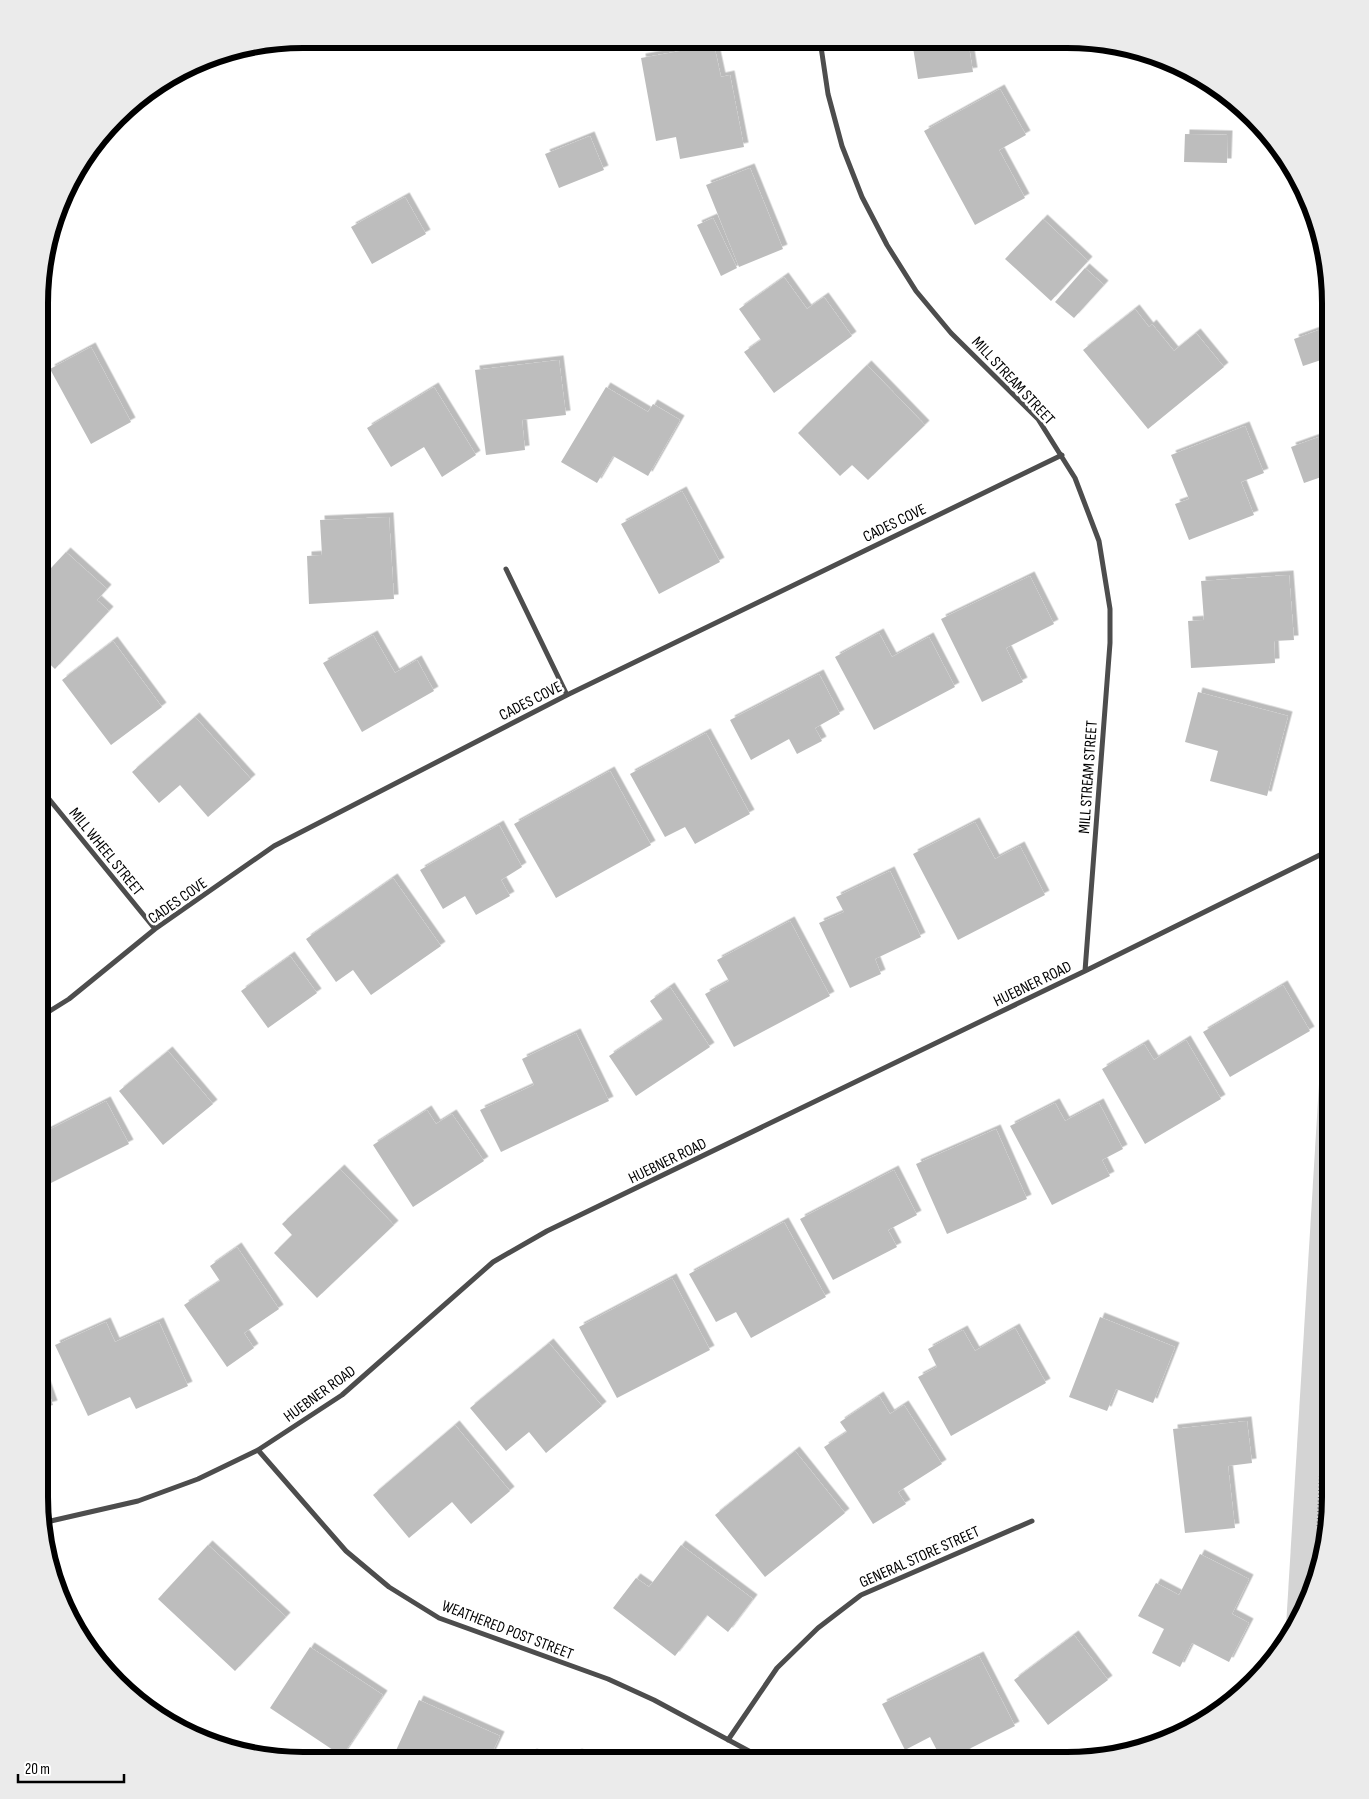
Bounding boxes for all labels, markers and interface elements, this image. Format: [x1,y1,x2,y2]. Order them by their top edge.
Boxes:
street label: MILL STREAM STREET [967,333,1059,429]
street label: CADES COVE [860,500,929,547]
street label: CADES COVE [496,678,565,725]
street label: MILL STREAM STREET [1075,719,1102,834]
street label: MILL WHEEL STREET [65,804,147,900]
street label: CADES COVE [145,874,211,928]
street label: HUEBNER ROAD [991,957,1075,1011]
street label: HUEBNER ROAD [626,1134,710,1188]
street label: HUEBNER ROAD [280,1362,360,1427]
street label: GENERAL STORE STREET [857,1522,983,1592]
street label: WEATHERED POST STREET [439,1597,576,1664]
scale bar [18,1752,124,1784]
text: 20 m [25,1760,50,1779]

